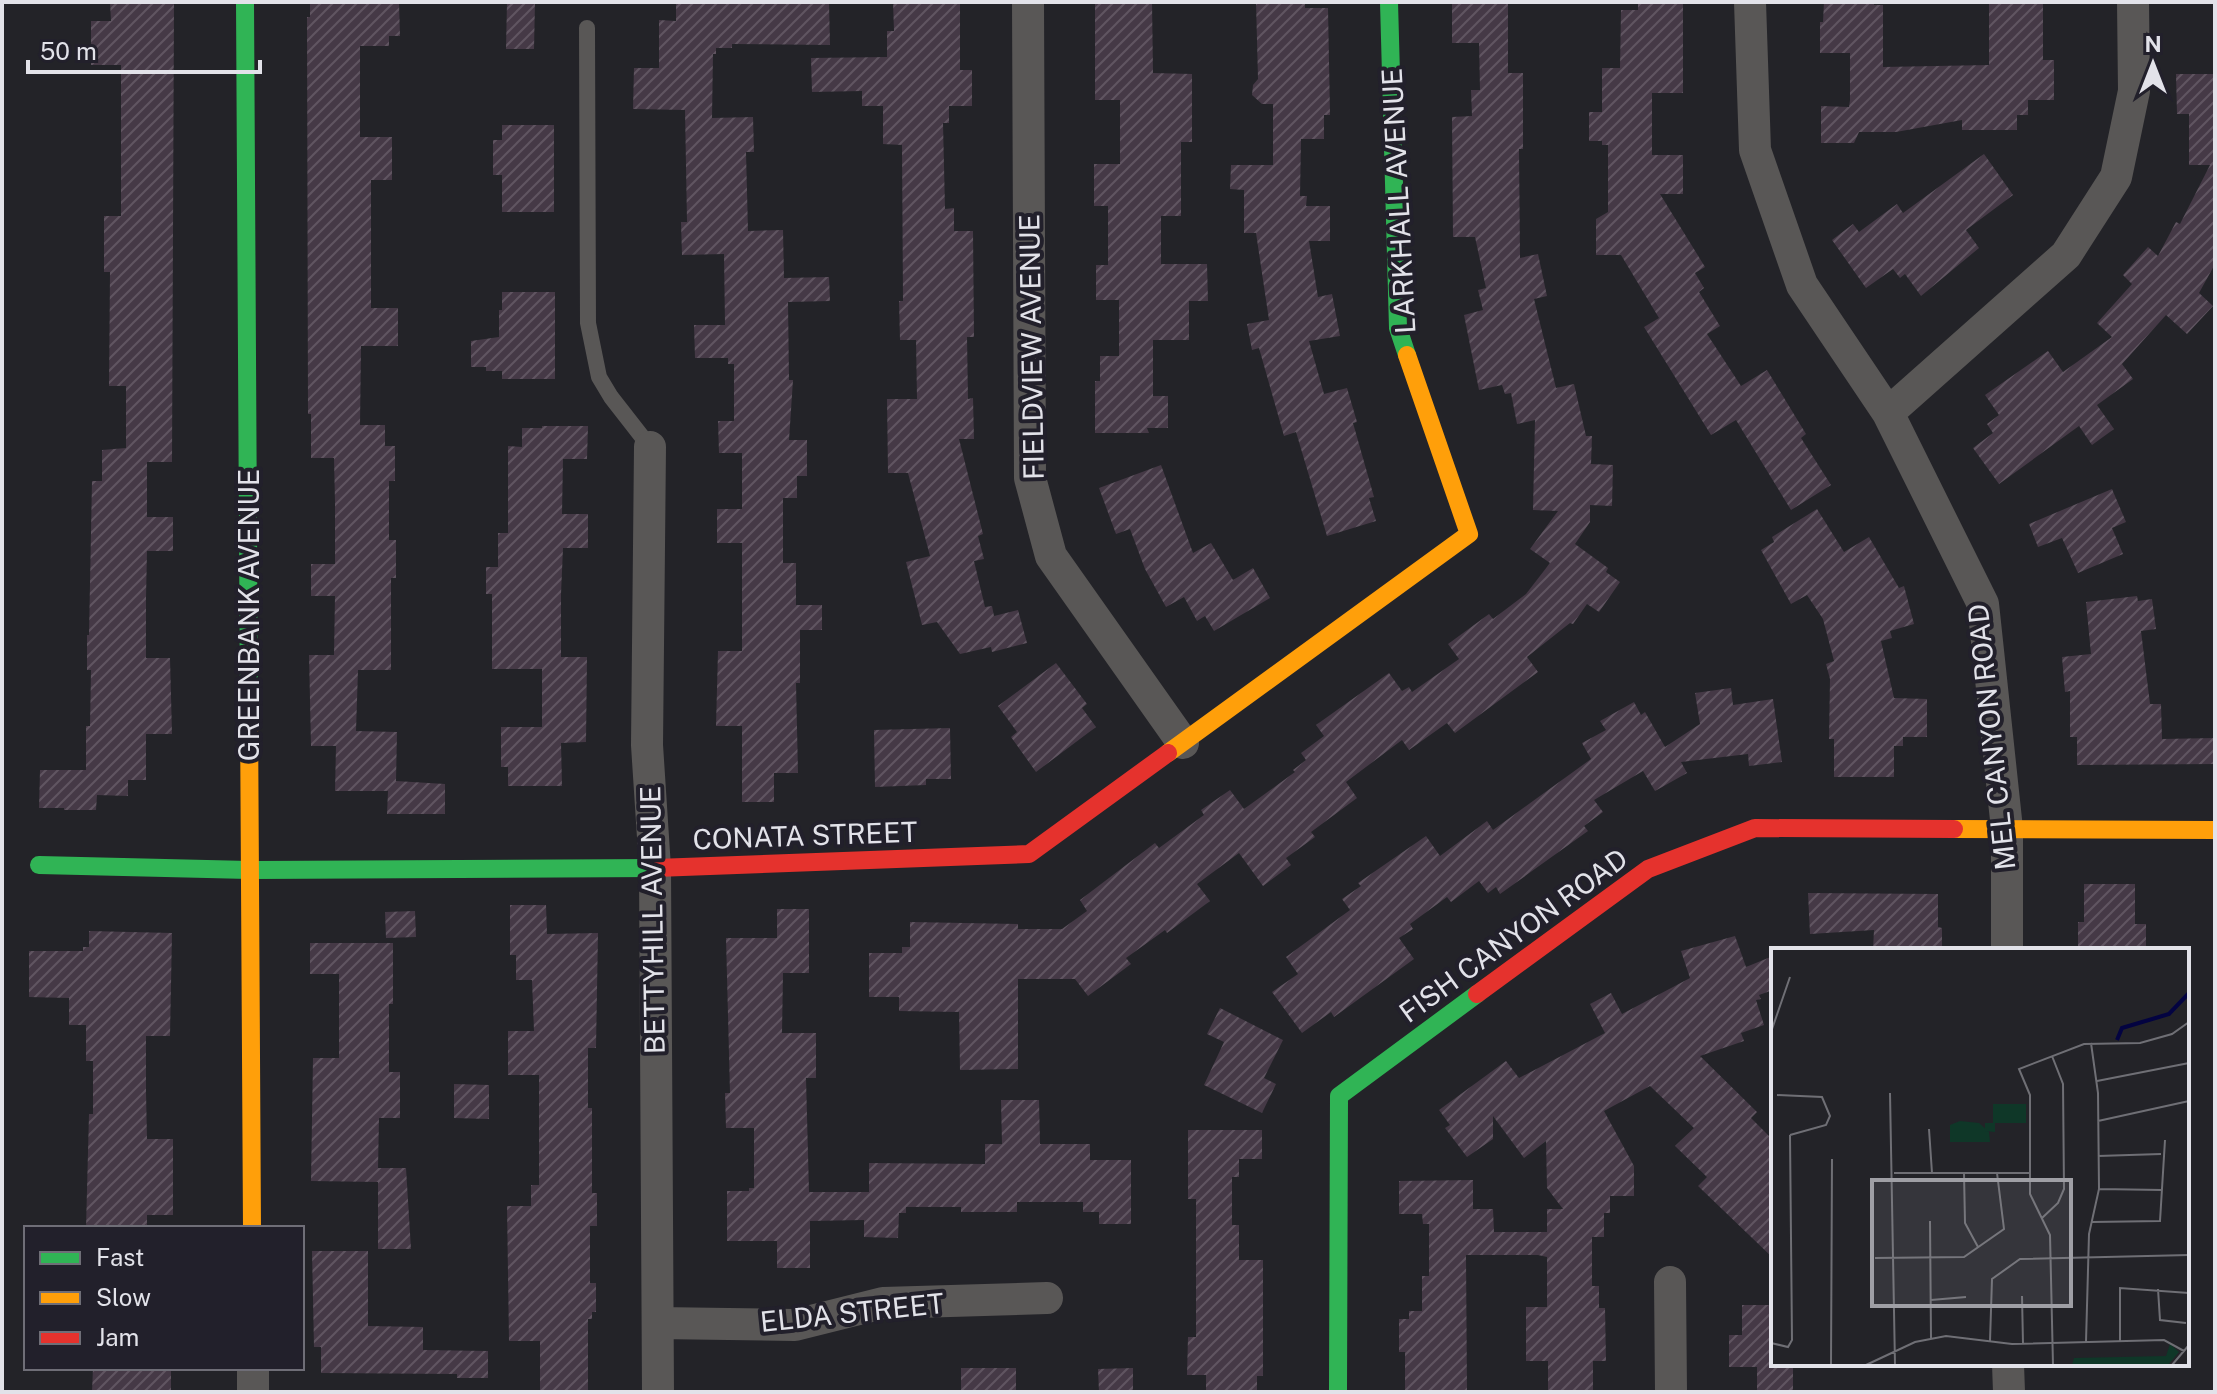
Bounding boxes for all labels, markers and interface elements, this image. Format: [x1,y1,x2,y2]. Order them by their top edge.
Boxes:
scale bar [28,24,260,74]
north arrow [2113,24,2193,104]
text: N [2144,31,2162,57]
text: 50 m [40,37,97,65]
street label: LARKHALL AVENUE [1375,67,1421,335]
street label: FIELDVIEW AVENUE [1012,214,1050,480]
street label: GREENBANK AVENUE [232,469,265,761]
street label: MEL CANYON ROAD [1961,602,2021,872]
street label: BETTYHILL AVENUE [633,785,671,1055]
street label: CONATA STREET [692,815,918,855]
street label: FISH CANYON ROAD [1393,841,1633,1029]
inset map [1771,948,2189,1366]
legend [24,1226,304,1370]
text: Fast [96,1243,144,1271]
text: Slow [96,1283,151,1311]
street label: ELDA STREET [758,1286,946,1338]
text: Jam [96,1323,139,1351]

